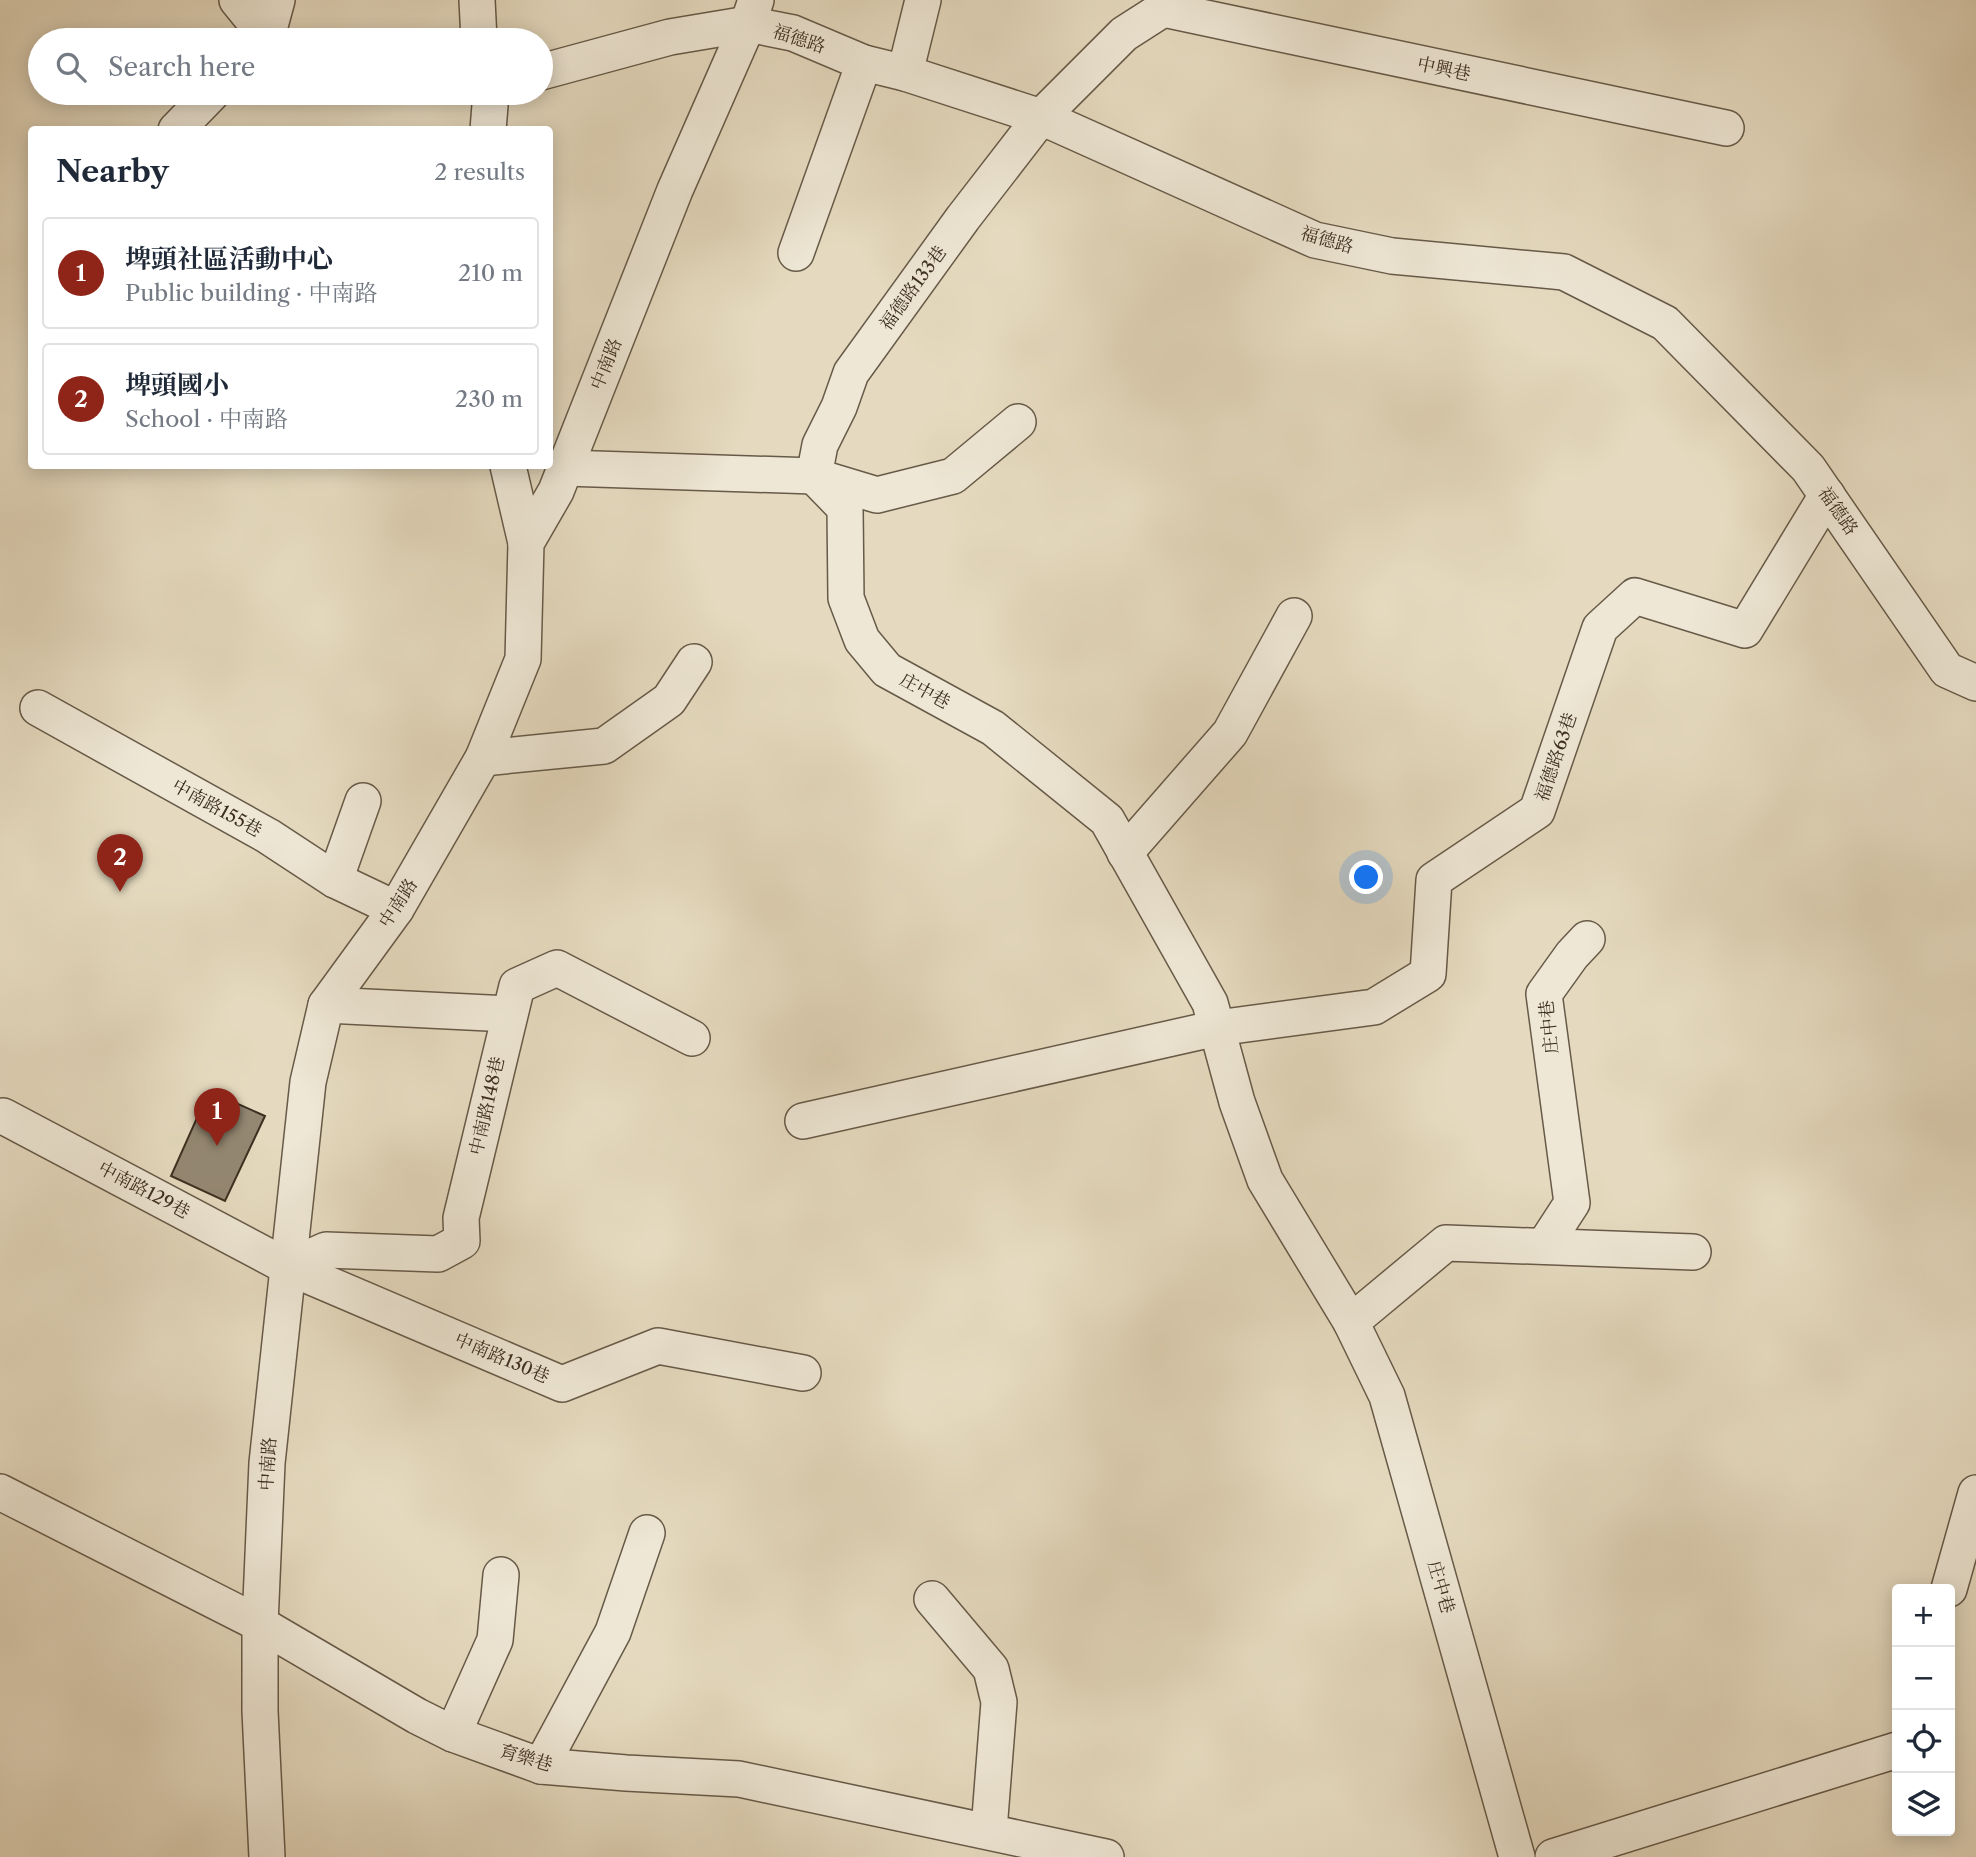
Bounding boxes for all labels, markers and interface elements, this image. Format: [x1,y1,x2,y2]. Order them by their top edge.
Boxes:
street label: 福德路 [770,20,828,58]
search box [28,28,553,105]
icon: search [52,48,90,86]
text: Search here [108,51,255,83]
street label: 中興巷 [1415,53,1473,85]
text: Nearby [56,153,169,190]
text: 2 results [434,158,525,186]
street label: 福德路 [1298,222,1356,258]
street label: 福德路133巷 [875,241,951,335]
text: 埤頭社區活動中心 [125,243,333,275]
text: 1 [76,259,86,287]
text: 210 m [458,259,523,287]
text: Public building · 中南路 [125,279,377,307]
street label: 中南路 [586,335,626,393]
text: 埤頭國小 [125,369,229,401]
text: 2 [74,385,88,413]
text: 230 m [455,385,523,413]
text: School · 中南路 [125,405,288,433]
street label: 福德路 [1814,483,1862,539]
street label: 庄中巷 [896,668,954,714]
street label: 福德路63巷 [1531,710,1581,804]
street label: 中南路155巷 [168,774,266,842]
pin: 2 [97,834,143,892]
your location [1349,860,1383,894]
street label: 中南路 [374,874,422,932]
street label: 庄中巷 [1535,999,1563,1055]
street label: 中南路148巷 [465,1054,509,1158]
pin: 1 [194,1088,240,1146]
street label: 中南路129巷 [94,1157,194,1223]
street label: 中南路130巷 [451,1328,553,1388]
street label: 中南路 [255,1436,281,1492]
street label: 庄中巷 [1423,1558,1459,1616]
map controls [1892,1584,1955,1836]
button: + [1892,1584,1955,1647]
button: − [1892,1647,1955,1710]
button: locate [1892,1710,1955,1773]
street label: 育樂巷 [497,1740,555,1776]
button: layers [1892,1773,1955,1836]

